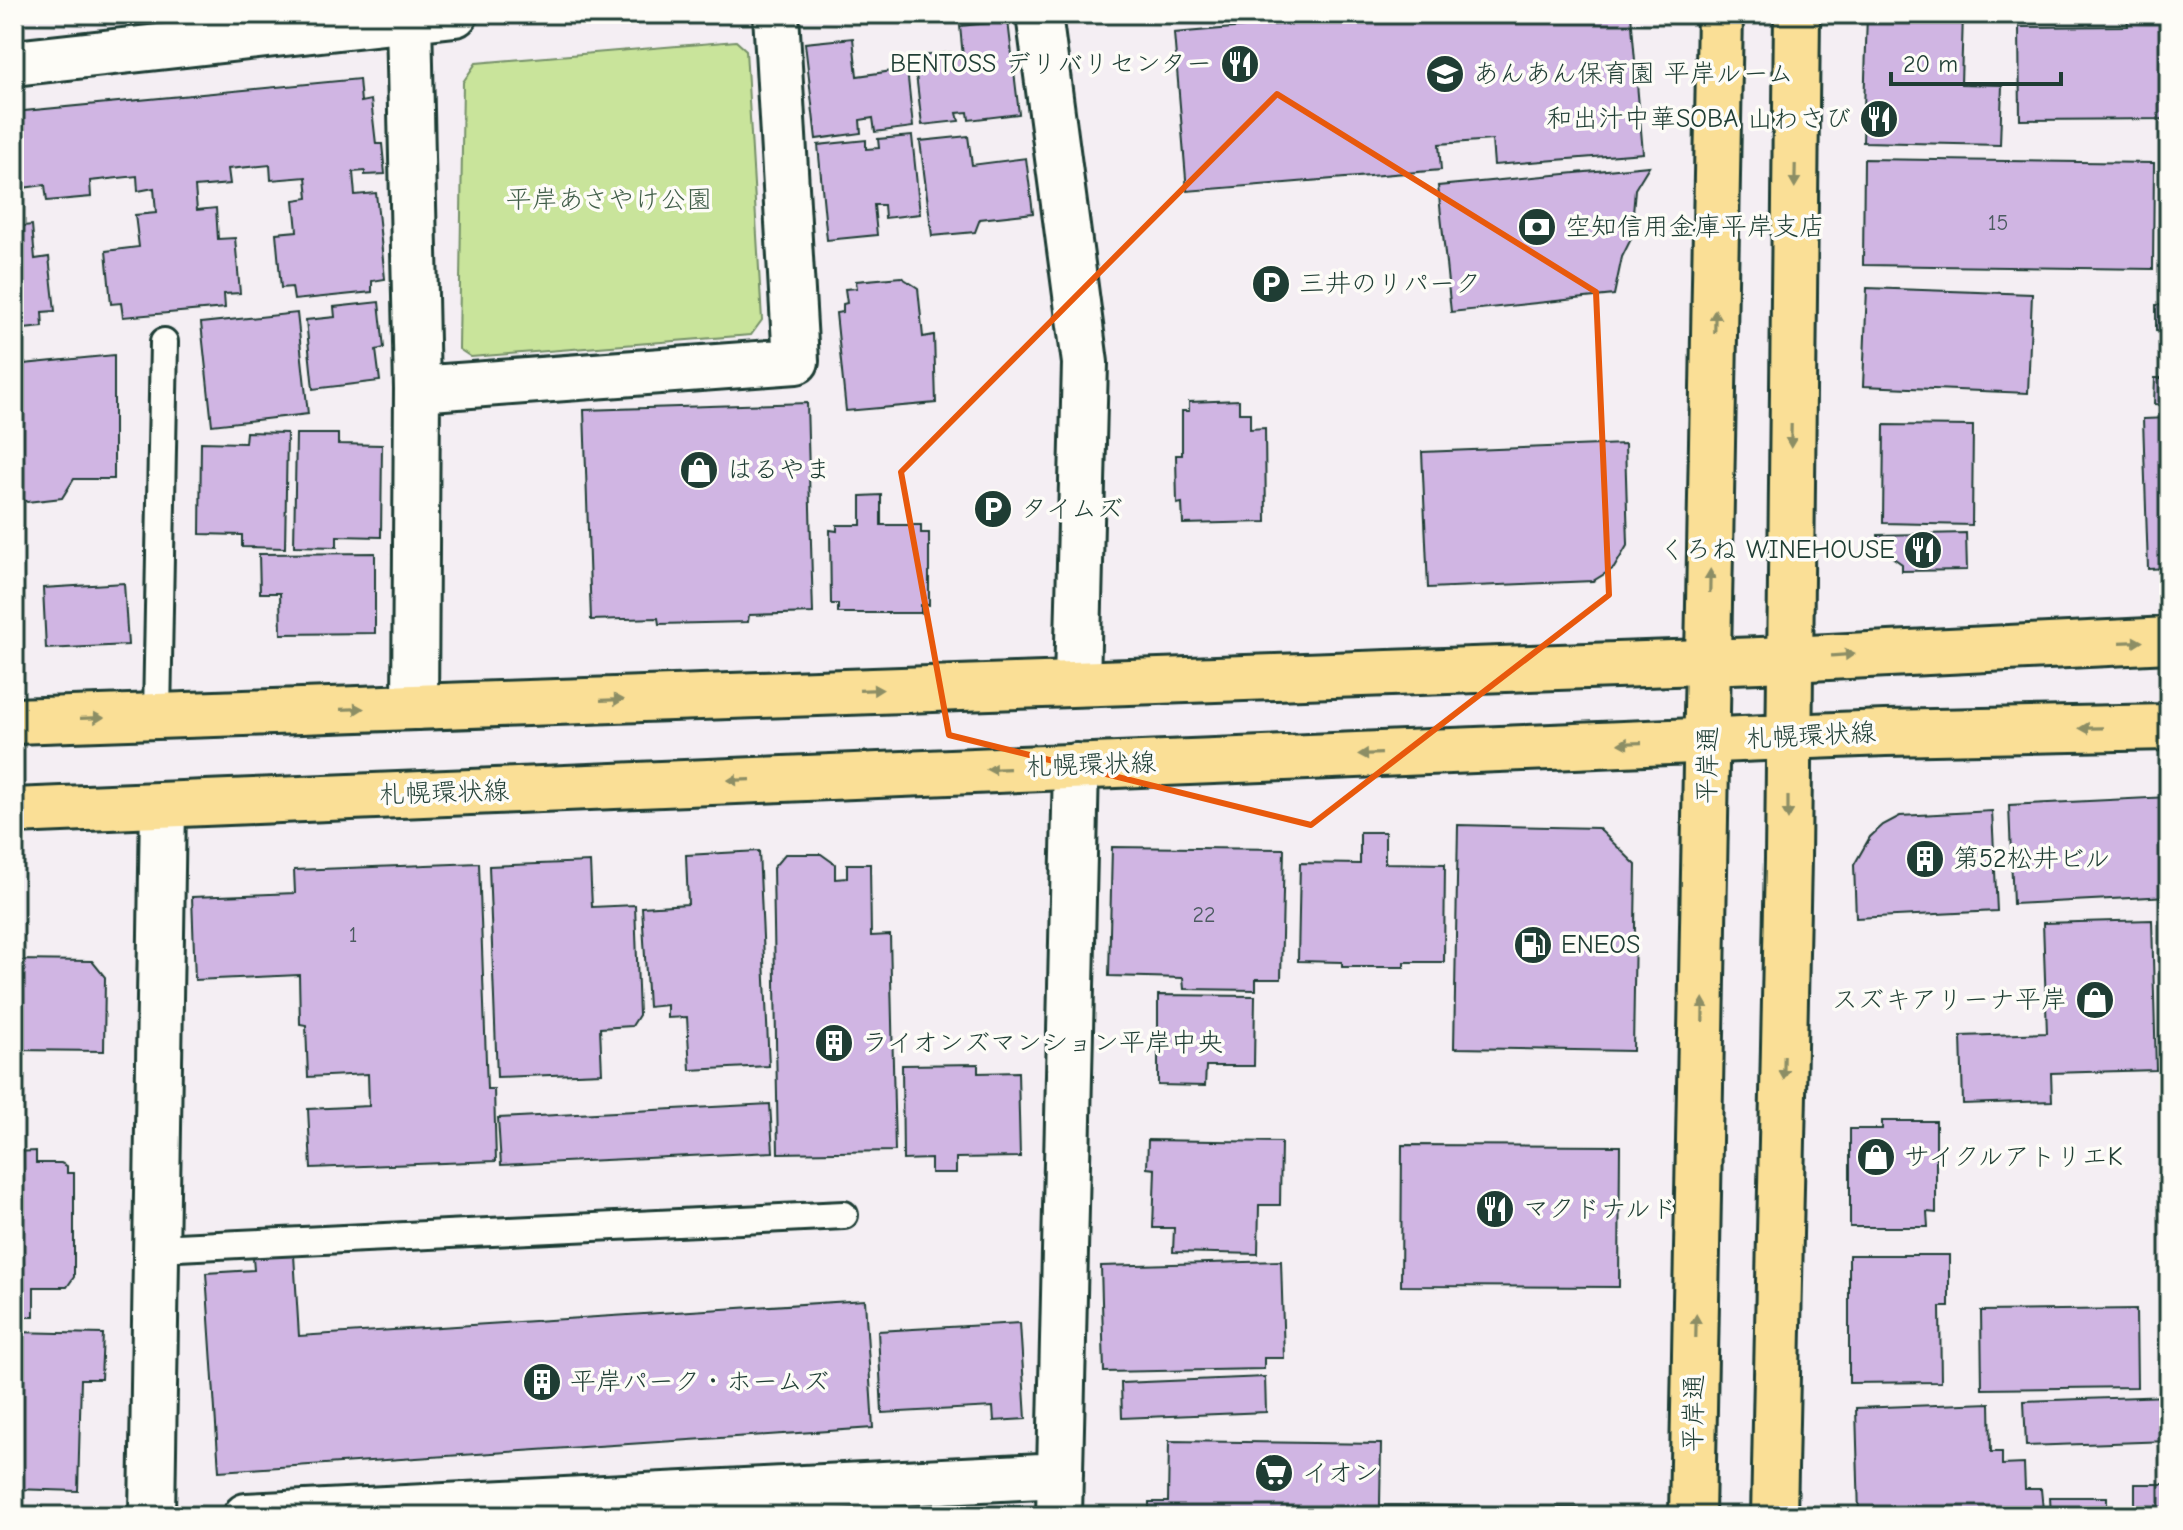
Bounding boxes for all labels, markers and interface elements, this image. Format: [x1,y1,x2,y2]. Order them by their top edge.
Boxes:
scale bar [1891,36,2061,86]
restaurant icon: BENTOSS デリバリセンター [1219,43,1261,85]
place label: BENTOSS デリバリセンター [890,49,1212,79]
text: 20 m [1903,50,1958,78]
school or university icon: あんあん保育園 平岸ルーム [1424,53,1466,95]
place label: あんあん保育園 平岸ルーム [1473,59,1794,89]
restaurant icon: 和出汁中華SOBA 山わさび [1858,98,1900,140]
place label: 和出汁中華SOBA 山わさび [1546,104,1851,134]
one-way arrow [1788,164,1801,189]
park label: 平岸あさやけ公園 [506,185,712,215]
bank icon: 空知信用金庫平岸支店 [1516,206,1558,248]
house number: 15 [1988,210,2008,236]
place label: 空知信用金庫平岸支店 [1565,212,1825,242]
parking icon: 三井のリパーク [1250,263,1292,305]
place label: 三井のリパーク [1299,269,1481,299]
one-way arrow [1709,308,1721,333]
one-way arrow [1785,424,1797,449]
shop icon: はるやま [678,449,720,491]
place label: はるやま [727,455,831,485]
parking icon: タイムズ [972,488,1014,530]
place label: タイムズ [1021,494,1123,524]
restaurant icon: くろね WINEHOUSE [1902,529,1944,571]
place label: くろね WINEHOUSE [1659,535,1895,565]
one-way arrow [1704,568,1717,593]
one-way arrow [2119,635,2144,648]
one-way arrow [1831,648,1856,661]
one-way arrow [859,684,884,697]
one-way arrow [600,693,625,706]
one-way arrow [340,703,365,716]
one-way arrow [80,711,105,724]
street label: 札幌環状線 [1745,718,1877,754]
one-way arrow [2078,722,2103,735]
street label: 平岸通 [1692,726,1724,804]
one-way arrow [1617,736,1642,749]
one-way arrow [1357,747,1382,760]
street label: 札幌環状線 [1026,748,1156,782]
one-way arrow [985,763,1010,776]
one-way arrow [726,774,751,787]
street label: 札幌環状線 [379,776,509,810]
one-way arrow [1782,796,1795,821]
building icon: 第52松井ビル [1904,838,1946,880]
place label: 第52松井ビル [1953,844,2110,874]
house number: 22 [1192,902,1216,928]
house number: 1 [349,922,357,948]
fuel station icon: ENEOS [1512,924,1554,966]
place label: ENEOS [1561,930,1640,960]
shop icon: スズキアリーナ平岸 [2074,979,2116,1021]
place label: スズキアリーナ平岸 [1832,985,2067,1015]
one-way arrow [1697,997,1709,1022]
building icon: ライオンズマンション平岸中央 [813,1022,855,1064]
place label: ライオンズマンション平岸中央 [862,1028,1223,1058]
one-way arrow [1778,1056,1790,1081]
shop icon: サイクルアトリエK [1855,1136,1897,1178]
place label: サイクルアトリエK [1904,1142,2123,1172]
restaurant icon: マクドナルド [1474,1188,1516,1230]
place label: マクドナルド [1523,1194,1677,1224]
one-way arrow [1690,1313,1702,1338]
building icon: 平岸パーク・ホームズ [521,1361,563,1403]
place label: 平岸パーク・ホームズ [570,1367,829,1397]
street label: 平岸通 [1678,1374,1710,1452]
supermarket icon: イオン [1253,1452,1295,1494]
place label: イオン [1302,1458,1379,1488]

